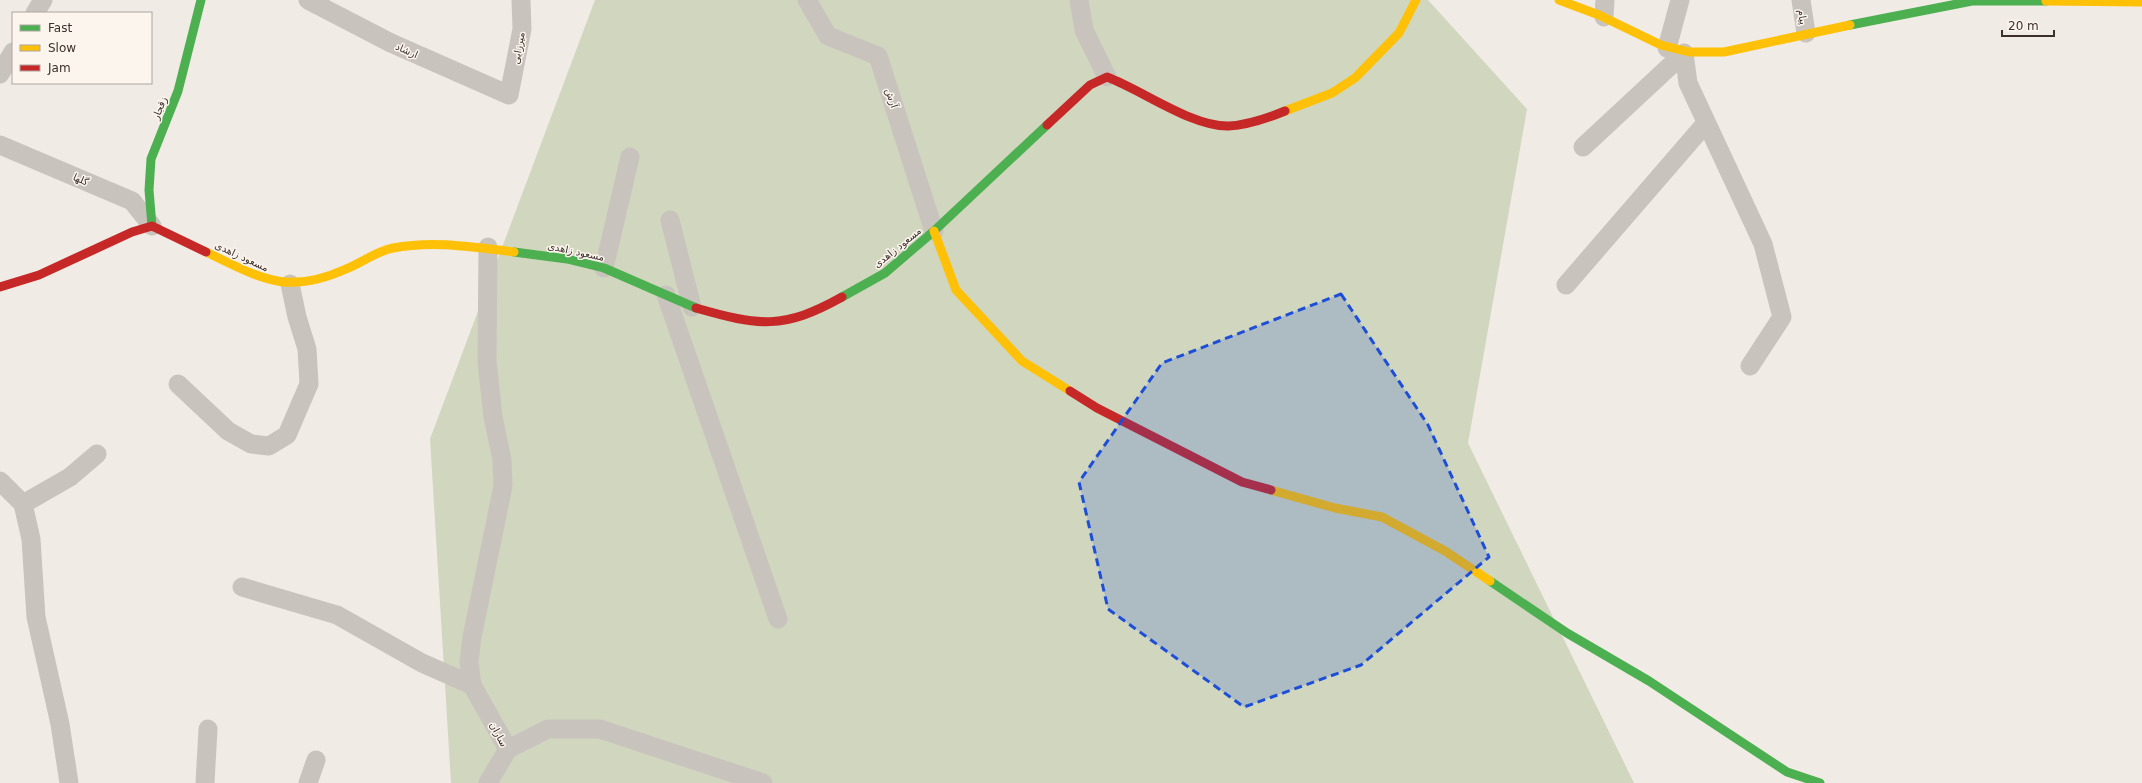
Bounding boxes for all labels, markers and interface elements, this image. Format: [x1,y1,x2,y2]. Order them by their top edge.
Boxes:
street label: پیام [1795,9,1809,26]
legend [12,12,152,84]
scale bar [2002,12,2054,38]
text: 20 m [2008,19,2039,33]
text: Fast [48,21,72,35]
street label: میرزایی [510,31,527,65]
text: Slow [48,41,76,55]
street label: ارشاد [394,41,420,60]
text: Jam [47,61,71,75]
street label: آرش [883,87,901,110]
street label: زقجار [150,95,169,122]
street label: گلها [71,171,90,189]
street label: مسعود زاهدی [871,225,923,270]
street label: مسعود زاهدی [213,239,270,274]
street label: مسعود زاهدی [546,240,605,263]
street label: ساران [488,720,510,748]

